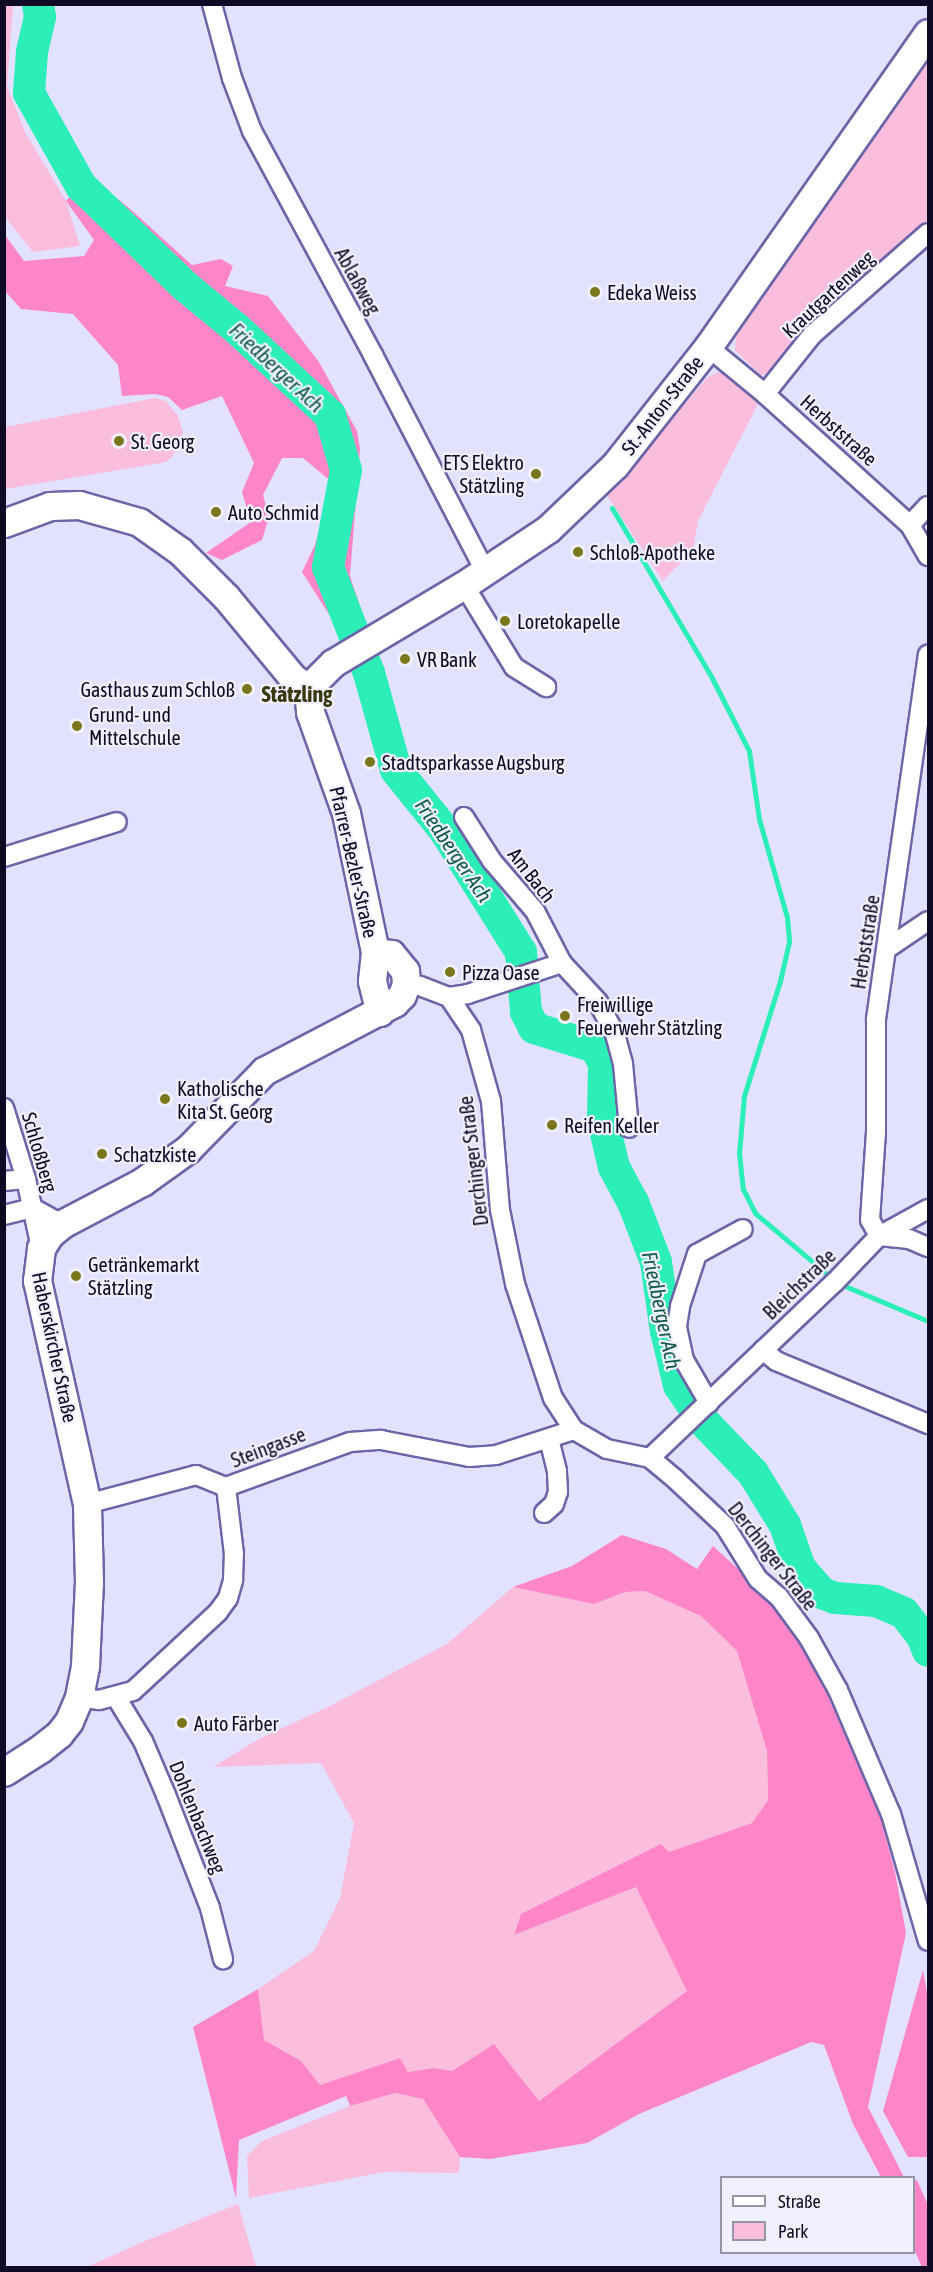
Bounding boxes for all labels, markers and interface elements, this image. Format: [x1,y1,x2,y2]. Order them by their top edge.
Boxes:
street label: Ablaßweg [330,243,386,319]
street label: Krautgartenweg [777,245,879,343]
place label: Edeka Weiss [607,280,697,304]
marker: Edeka Weiss [588,285,602,299]
water label: Friedberger Ach [225,317,329,417]
street label: St.-Anton-Straße [616,351,708,459]
street label: Herbststraße [796,389,882,471]
place label: St. Georg [131,429,194,453]
marker: St. Georg [112,434,126,448]
place label: ETS Elektro Stätzling [443,450,524,497]
marker: ETS Elektro Stätzling [529,467,543,481]
place label: Auto Schmid [228,500,319,524]
marker: Auto Schmid [209,505,223,519]
place label: Schloß-Apotheke [590,540,715,564]
marker: Schloß-Apotheke [571,545,585,559]
place label: Loretokapelle [517,609,620,633]
marker: Loretokapelle [498,614,512,628]
place label: VR Bank [417,647,477,671]
marker: VR Bank [398,652,412,666]
place label: Gasthaus zum Schloß [80,677,235,701]
marker: Gasthaus zum Schloß [240,682,254,696]
district label: Stätzling [261,682,333,708]
place label: Grund- und Mittelschule [89,702,181,749]
marker: Grund- und Mittelschule [70,719,84,733]
place label: Stadtsparkasse Augsburg [382,750,565,774]
marker: Stadtsparkasse Augsburg [363,755,377,769]
street label: Pfarrer-Bezler-Straße [325,784,383,940]
water label: Friedberger Ach [410,793,498,907]
street label: Am Bach [503,843,561,907]
street label: Herbststraße [846,893,884,991]
place label: Pizza Oase [462,960,540,984]
marker: Pizza Oase [443,965,457,979]
place label: Freiwillige Feuerwehr Stätzling [577,993,722,1040]
marker: Freiwillige Feuerwehr Stätzling [558,1009,572,1023]
place label: Katholische Kita St. Georg [177,1076,273,1123]
marker: Katholische Kita St. Georg [158,1092,172,1106]
street label: Derchinger Straße [453,1095,493,1227]
street label: Schloßberg [17,1109,63,1195]
place label: Reifen Keller [564,1113,659,1137]
marker: Reifen Keller [545,1118,559,1132]
place label: Schatzkiste [114,1142,196,1166]
marker: Schatzkiste [95,1147,109,1161]
street label: Bleichstraße [758,1244,840,1324]
water label: Friedberger Ach [637,1249,687,1371]
place label: Getränkemarkt Stätzling [88,1252,200,1299]
street label: Haberskircher Straße [27,1269,83,1425]
marker: Getränkemarkt Stätzling [69,1269,83,1283]
street label: Steingasse [227,1422,309,1472]
street label: Derchinger Straße [723,1497,823,1615]
place label: Auto Färber [194,1711,278,1735]
marker: Auto Färber [175,1716,189,1730]
street label: Dohlenbachweg [164,1757,232,1877]
legend [720,2176,915,2254]
text: Straße [778,2191,821,2212]
text: Park [778,2221,808,2242]

